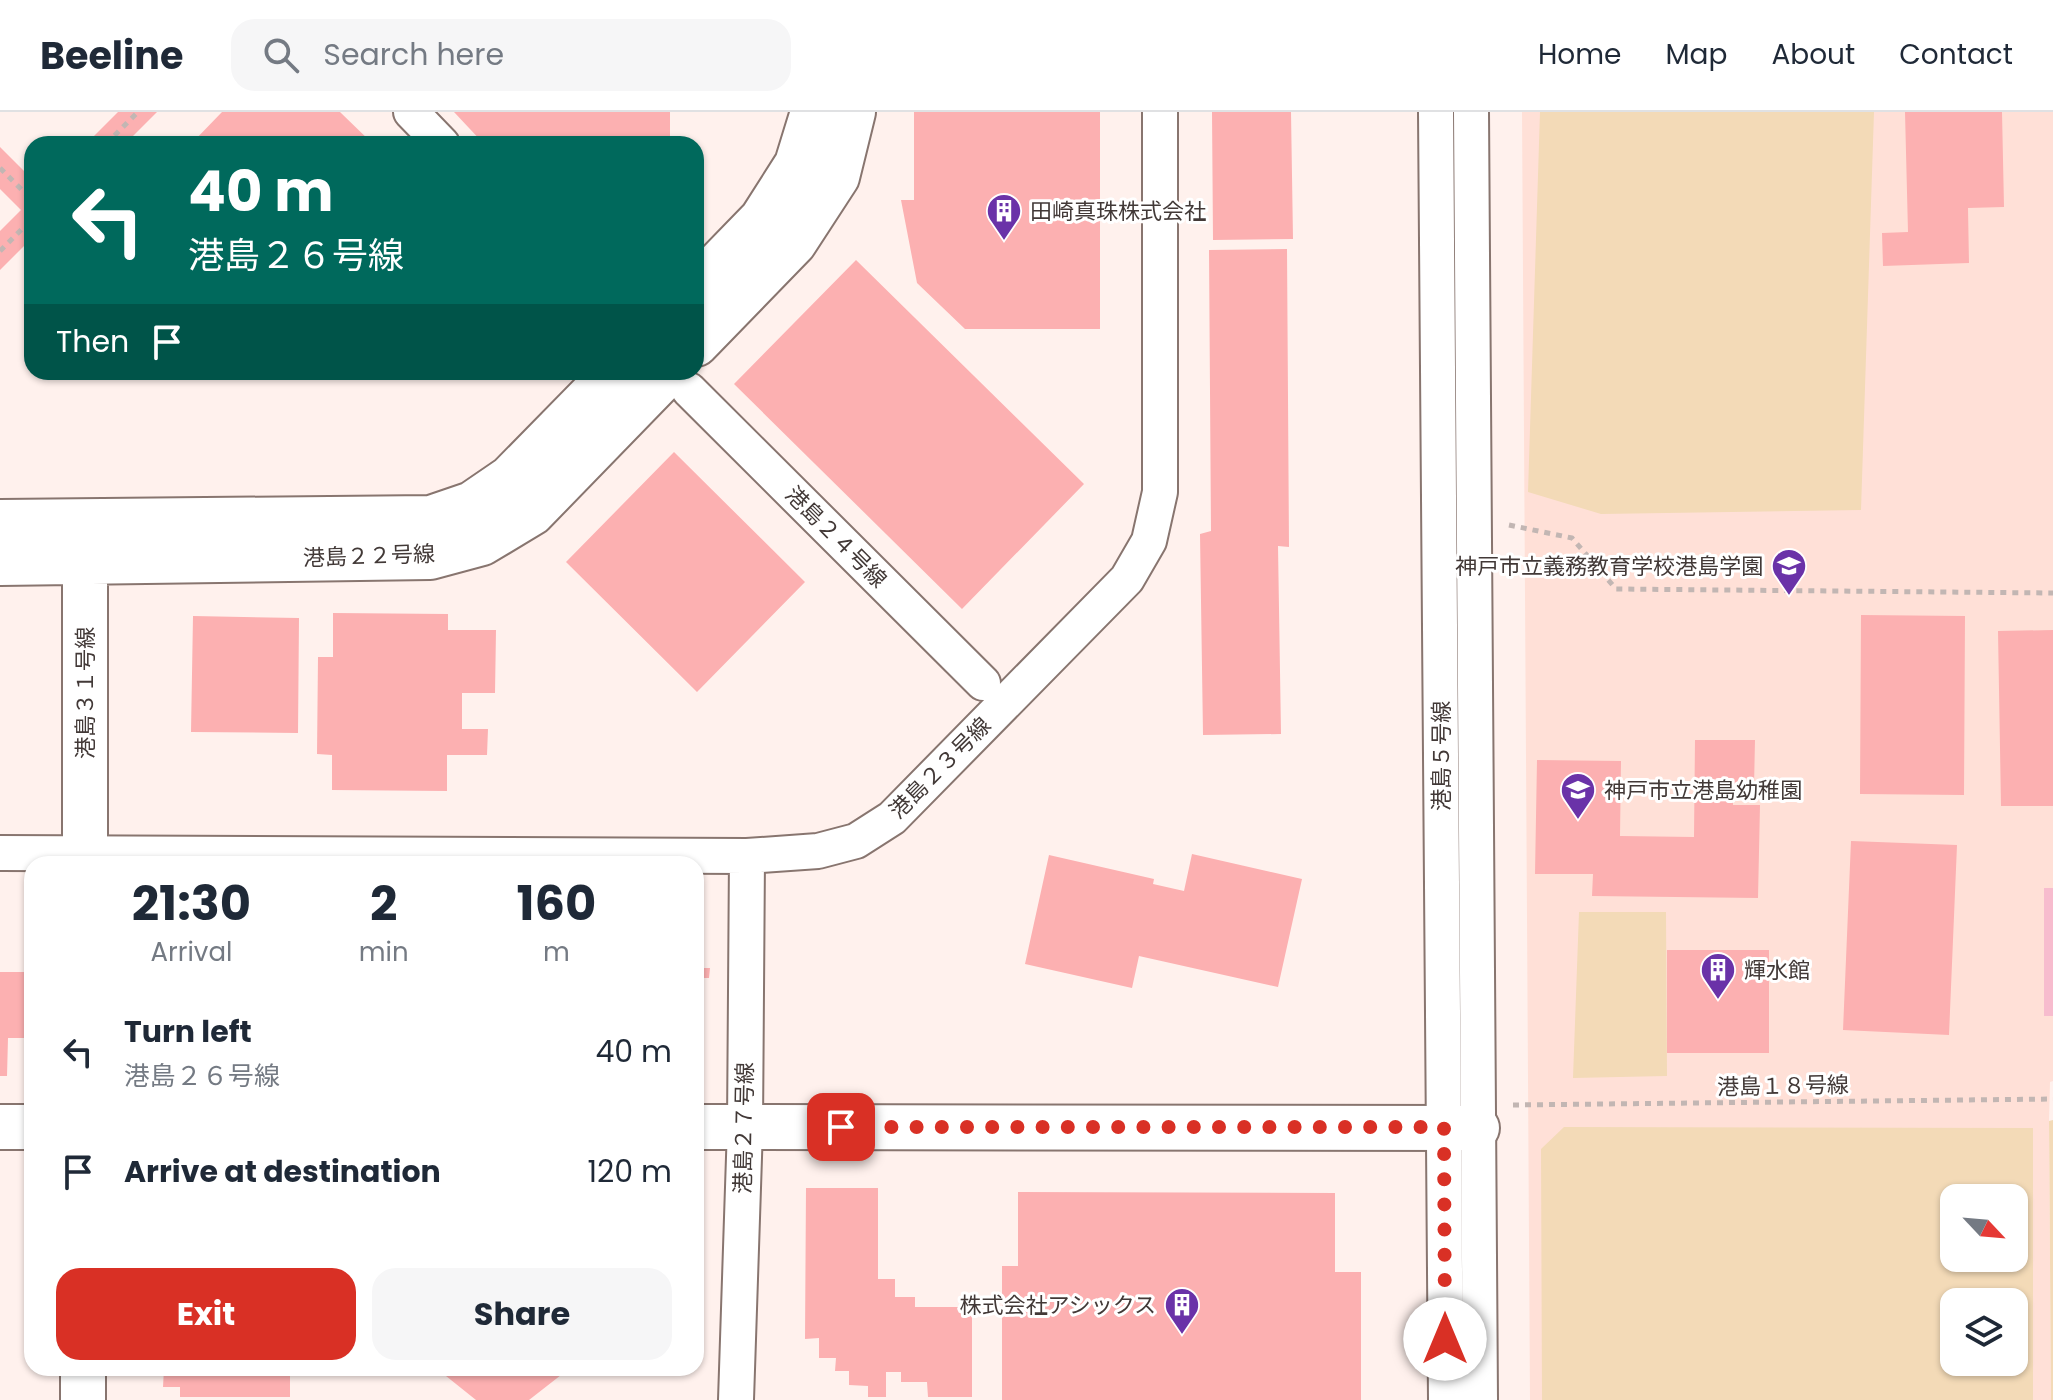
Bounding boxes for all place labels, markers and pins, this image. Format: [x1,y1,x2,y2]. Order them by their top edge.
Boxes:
building icon: 田崎真珠株式会社 [985,192,1023,242]
place label: 田崎真珠株式会社 [1030,196,1206,227]
school or university icon: 神戸市立義務教育学校港島学園 [1770,547,1808,597]
place label: 神戸市立義務教育学校港島学園 [1455,551,1763,582]
school or university icon: 神戸市立港島幼稚園 [1559,771,1597,821]
place label: 神戸市立港島幼稚園 [1604,775,1802,806]
building icon: 輝水館 [1699,951,1737,1001]
place label: 輝水館 [1744,955,1810,986]
pin [807,1093,875,1161]
building icon: 株式会社アシックス [1163,1286,1201,1336]
place label: 株式会社アシックス [960,1290,1156,1321]

